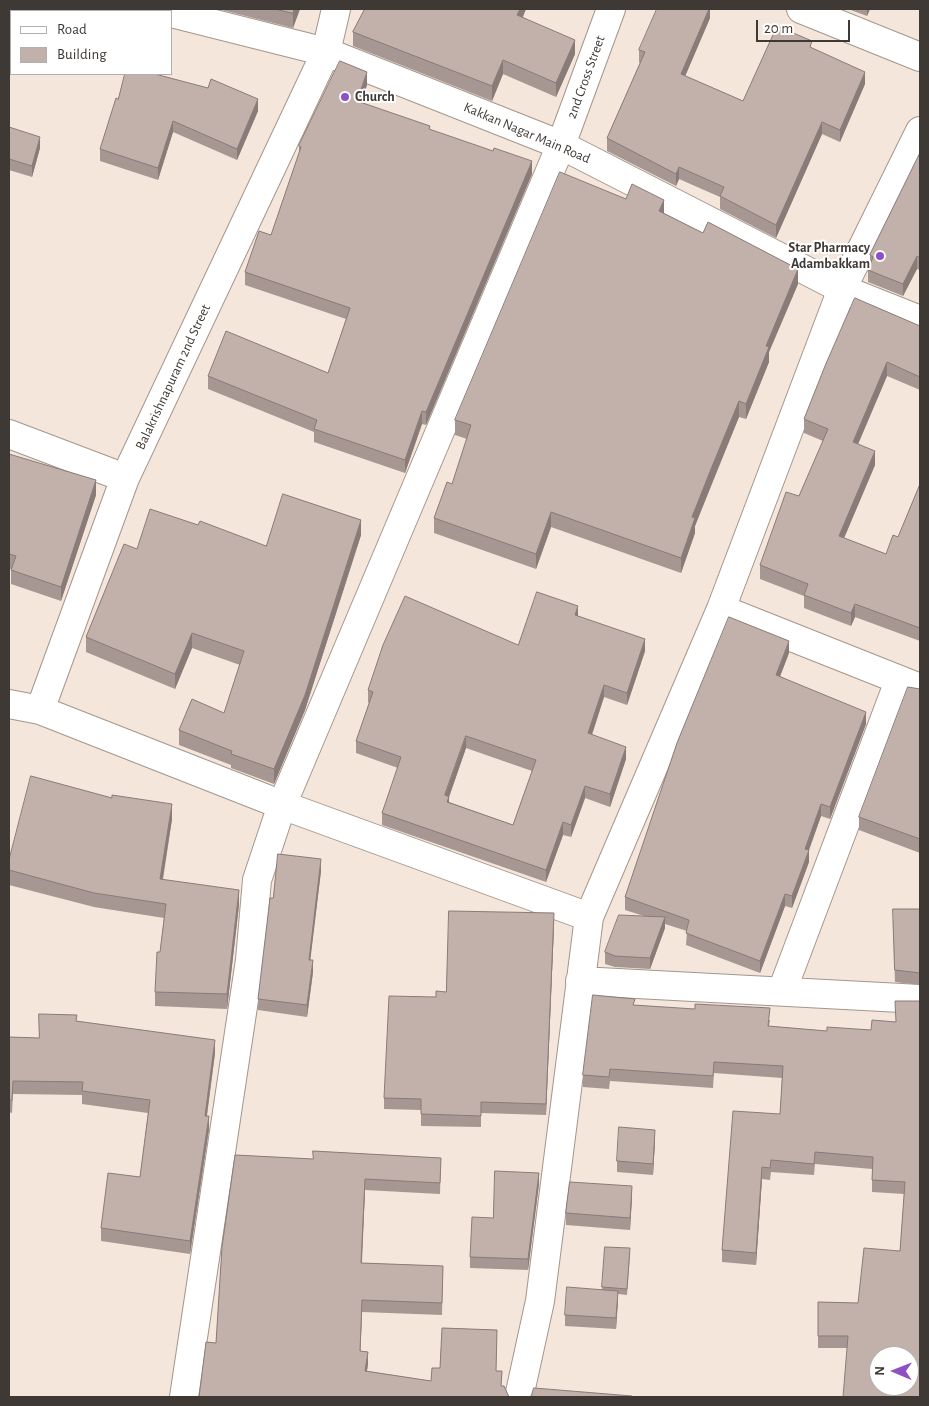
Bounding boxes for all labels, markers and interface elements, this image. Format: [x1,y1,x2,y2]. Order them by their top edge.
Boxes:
legend [10,10,172,75]
scale bar [759,10,853,42]
text: 20 m [764,21,793,36]
text: Road [57,22,87,37]
street label: 2nd Cross Street [563,33,609,121]
text: Building [57,47,107,62]
place label: Church [355,89,395,105]
marker: Church [339,91,351,103]
street label: Kakkan Nagar Main Road [461,99,593,167]
place label: Star Pharmacy Adambakkam [788,240,870,272]
marker: Star Pharmacy Adambakkam [874,250,886,262]
street label: Balakrishnapuram 2nd Street [132,302,214,452]
north arrow [869,1346,919,1396]
text: N [873,1366,887,1376]

